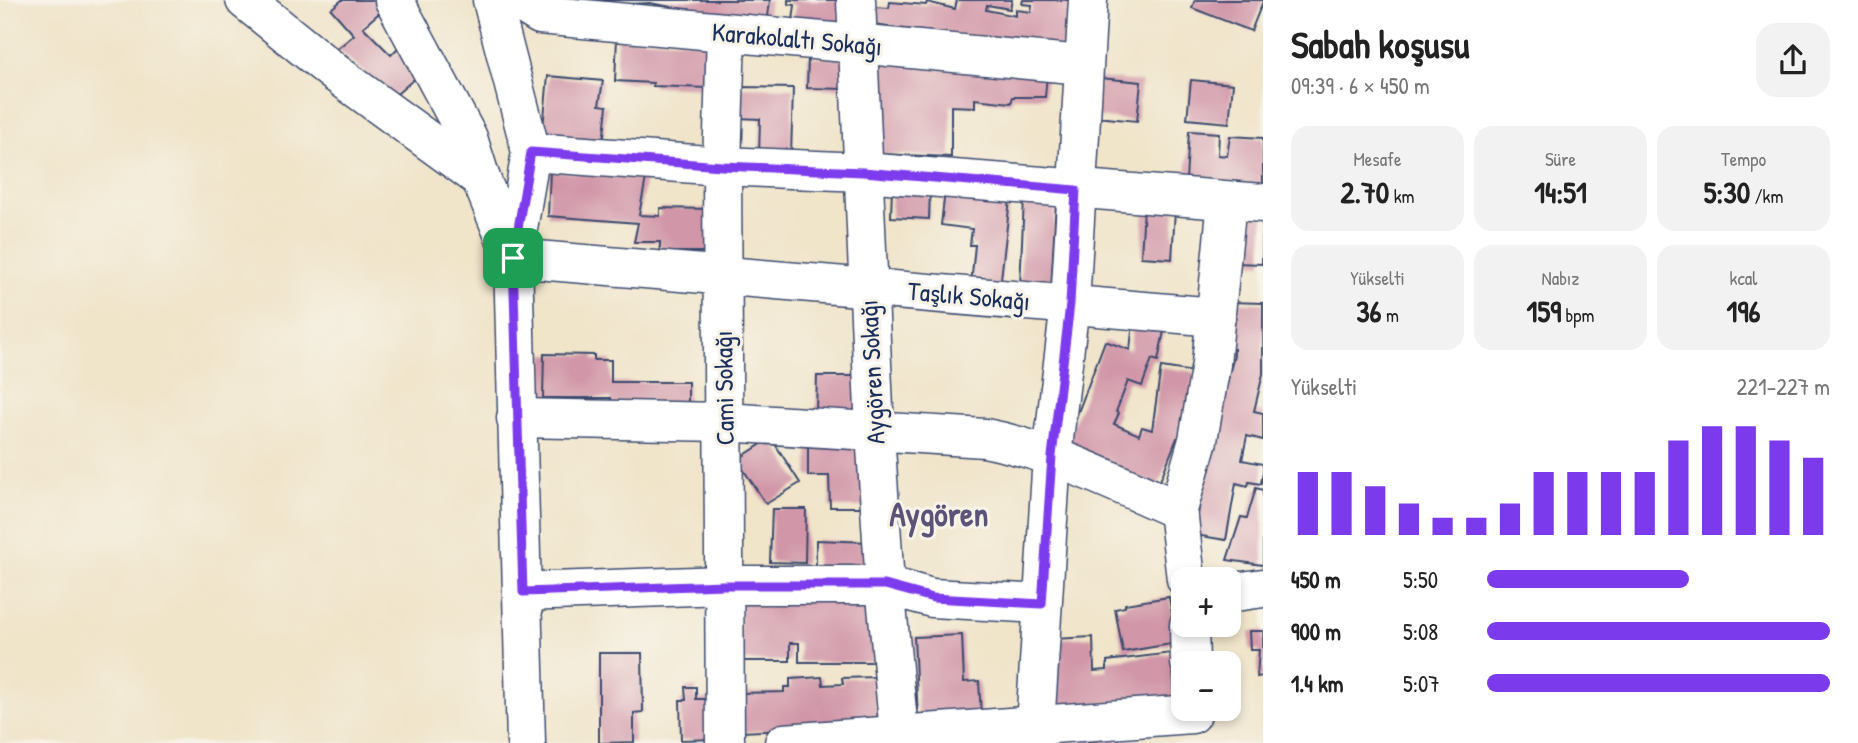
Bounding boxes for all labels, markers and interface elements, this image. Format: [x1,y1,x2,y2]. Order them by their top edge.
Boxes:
street label: Karakolaltı Sokağı [710,14,884,63]
text: Sabah koşusu [1291,18,1469,70]
button: share [1756,23,1830,97]
text: 09:39 · 6 × 450 m [1291,70,1430,101]
text: Mesafe [1353,146,1402,172]
text: Süre [1545,146,1576,172]
text: Tempo [1721,146,1766,172]
text: 2.70 [1341,172,1389,212]
text: 14:51 [1534,172,1587,212]
text: 5:30 [1704,172,1750,212]
text: km [1389,183,1414,209]
text: /km [1750,183,1783,209]
pin [483,228,543,288]
icon: arrive [494,239,532,277]
text: Yükselti [1350,265,1405,291]
text: Nabız [1542,265,1579,291]
text: kcal [1730,265,1757,291]
street label: Taşlık Sokağı [906,273,1032,318]
text: 36 [1356,291,1382,331]
text: 159 [1527,291,1561,331]
text: 196 [1727,291,1760,331]
street label: Aygören Sokağı [850,299,893,445]
text: m [1382,302,1399,328]
text: bpm [1561,302,1594,328]
street label: Cami Sokağı [705,330,742,446]
text: Yükselti [1291,371,1357,402]
text: 221–227 m [1737,371,1830,402]
district label: Aygören [890,492,988,538]
text: 450 m [1291,564,1341,595]
text: 5:50 [1403,564,1438,595]
map controls [1171,567,1241,721]
button: + [1171,567,1241,637]
text: 900 m [1291,616,1341,647]
text: 5:08 [1403,616,1438,647]
button: − [1171,651,1241,721]
text: 1.4 km [1291,668,1343,699]
text: 5:07 [1403,668,1440,699]

